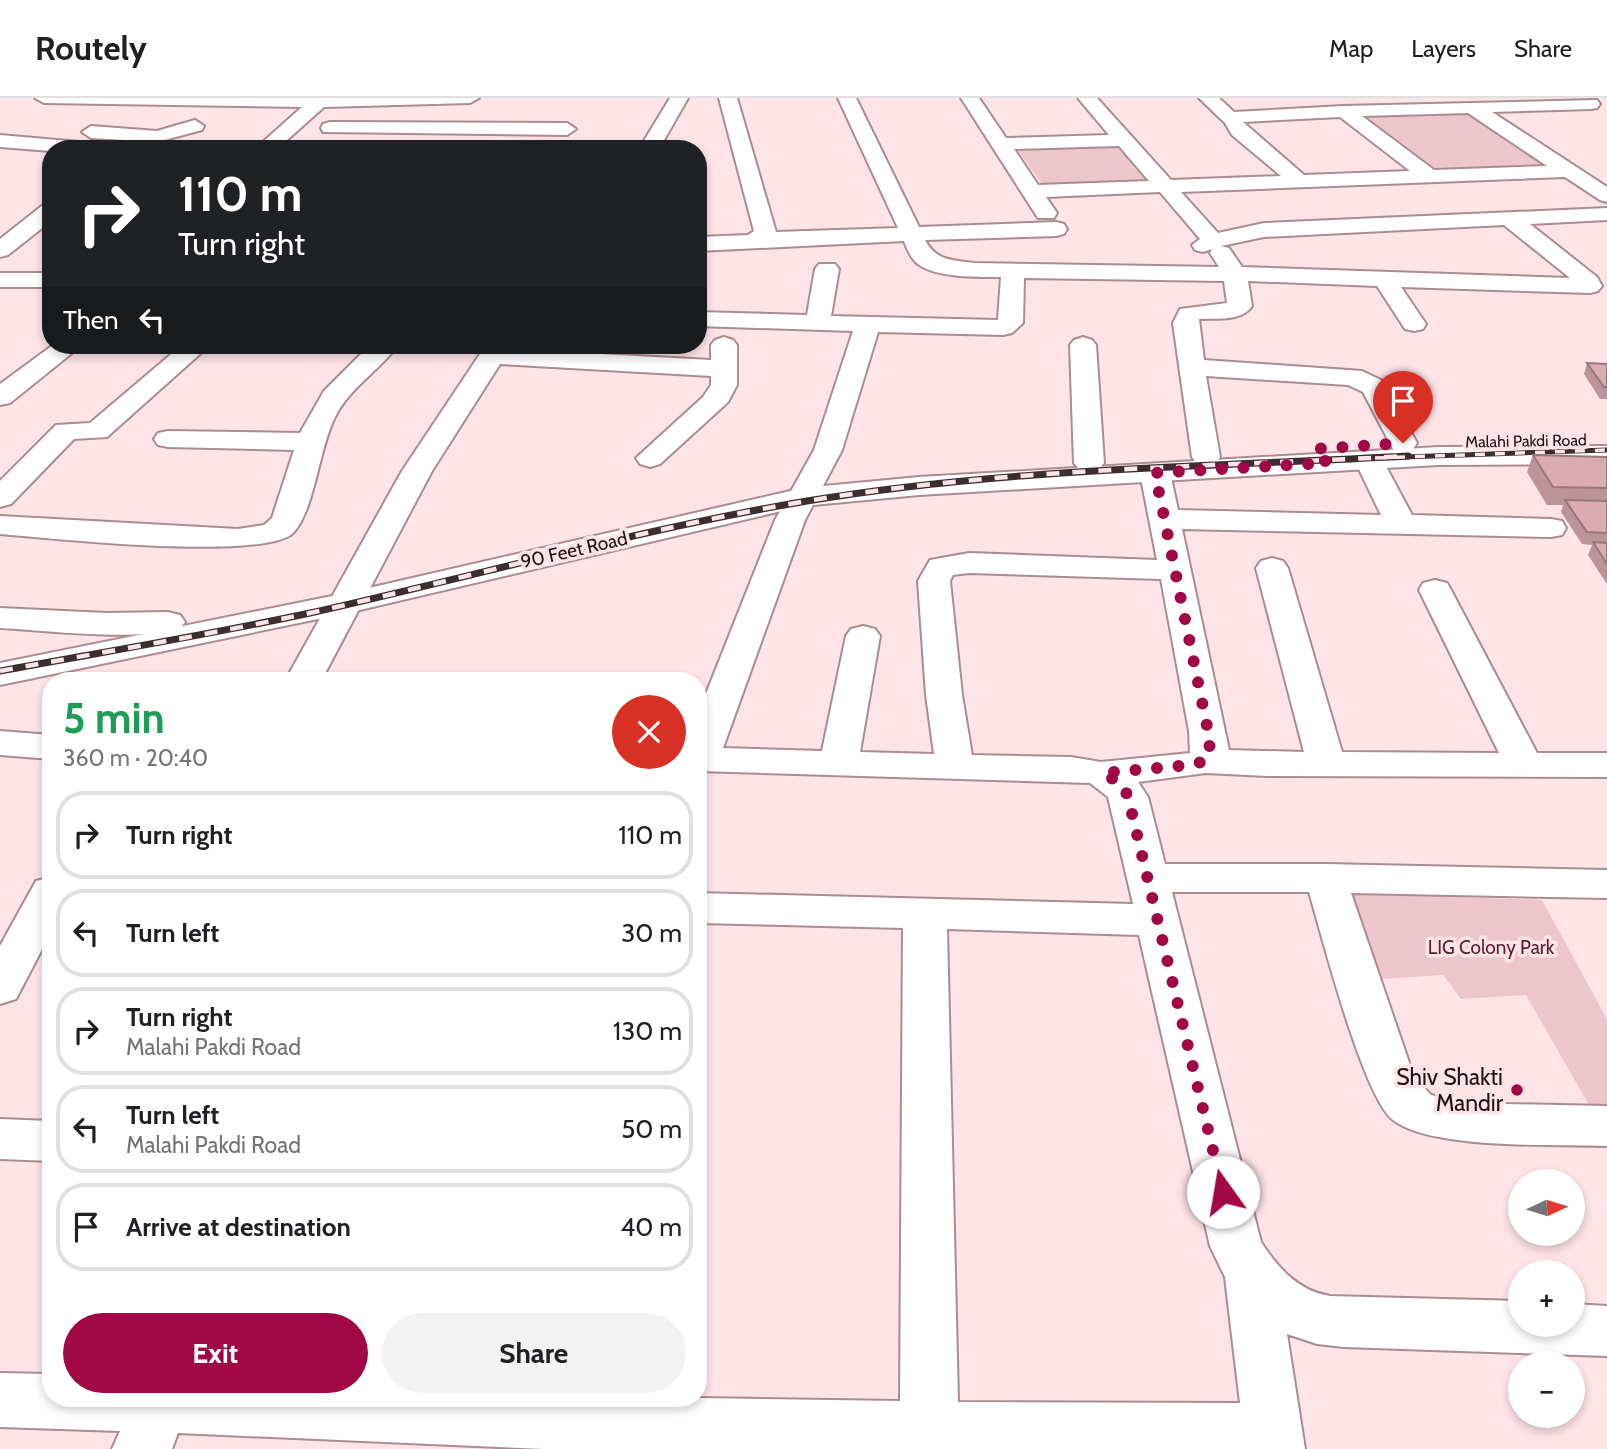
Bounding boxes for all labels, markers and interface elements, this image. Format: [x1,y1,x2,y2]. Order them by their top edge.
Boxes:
text: Routely [35,28,147,68]
text: Map [1329,34,1373,63]
text: Layers [1411,34,1476,63]
text: Share [1514,34,1572,63]
text: 110 m [178,164,302,223]
icon: right [63,168,154,259]
text: Turn right [178,224,305,263]
icon: left [133,301,171,339]
text: Then [63,304,119,336]
pin [1373,371,1433,443]
icon: arrive [1384,382,1422,420]
street label: Malahi Pakdi Road [1465,430,1587,452]
street label: 90 Feet Road [518,527,630,573]
text: 5 min [63,692,165,744]
button: close [612,695,686,769]
text: 360 m · 20:40 [63,744,208,772]
icon: right [67,816,105,854]
text: Turn right [126,819,232,851]
text: 110 m [618,819,682,851]
icon: left [67,914,105,952]
text: Turn left [126,917,219,949]
text: 30 m [621,917,682,949]
park label: LIG Colony Park [1428,936,1555,959]
text: Turn right [126,1001,232,1033]
icon: right [67,1012,105,1050]
text: 130 m [613,1015,682,1047]
text: Malahi Pakdi Road [126,1033,301,1061]
place label: Shiv Shakti Mandir [1396,1063,1504,1117]
marker: Shiv Shakti Mandir [1509,1082,1525,1098]
text: Turn left [126,1099,219,1131]
icon: left [67,1110,105,1148]
text: 50 m [621,1113,682,1145]
text: Malahi Pakdi Road [126,1131,301,1159]
position arrow [1186,1155,1260,1229]
north arrow [1508,1169,1586,1246]
map controls [1508,1169,1585,1428]
icon: arrive [67,1208,105,1246]
text: Arrive at destination [126,1211,351,1243]
text: 40 m [620,1211,682,1243]
button: + [1508,1260,1585,1337]
button: Exit [63,1313,368,1393]
button: Share [382,1313,686,1393]
button: − [1508,1351,1585,1428]

